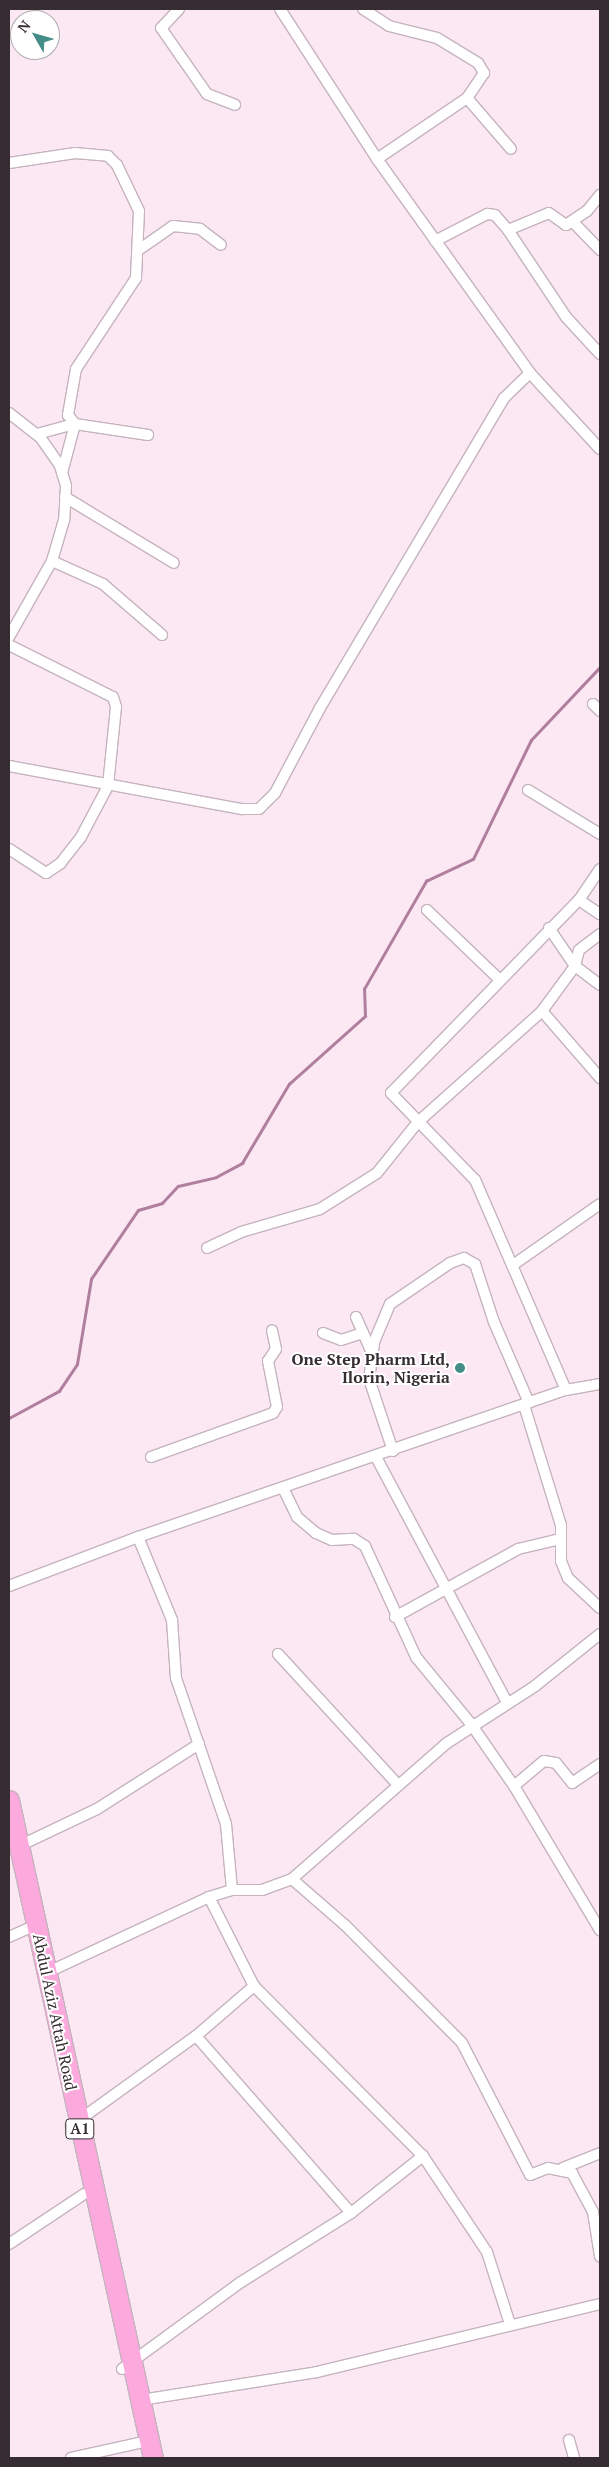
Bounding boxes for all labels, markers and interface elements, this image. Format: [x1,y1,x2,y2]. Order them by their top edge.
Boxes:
north arrow [10,10,60,60]
text: N [13,16,34,36]
place label: One Step Pharm Ltd, Ilorin, Nigeria [292,1349,450,1387]
marker: One Step Pharm Ltd, Ilorin, Nigeria [454,1362,466,1374]
street label: Abdul Aziz Attah Road [29,1931,81,2093]
road number: A1 [65,2116,95,2142]

